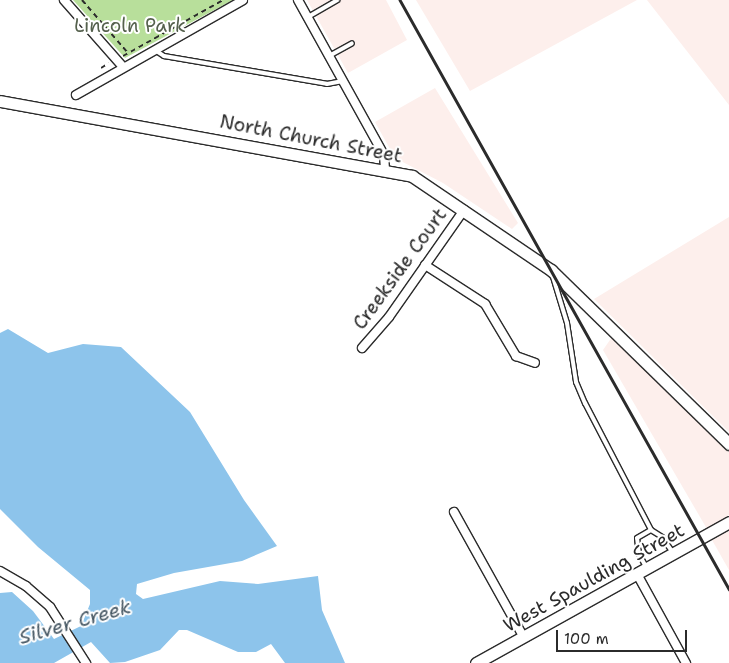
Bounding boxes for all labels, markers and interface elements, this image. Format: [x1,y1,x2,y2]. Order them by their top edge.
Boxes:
park label: Lincoln Park [74,15,186,37]
street label: North Church Street [218,110,404,168]
street label: Creekside Court [348,204,452,334]
street label: West Spaulding Street [500,519,688,637]
water label: Silver Creek [16,595,134,649]
scale bar [559,620,690,652]
text: 100 m [564,629,609,649]

